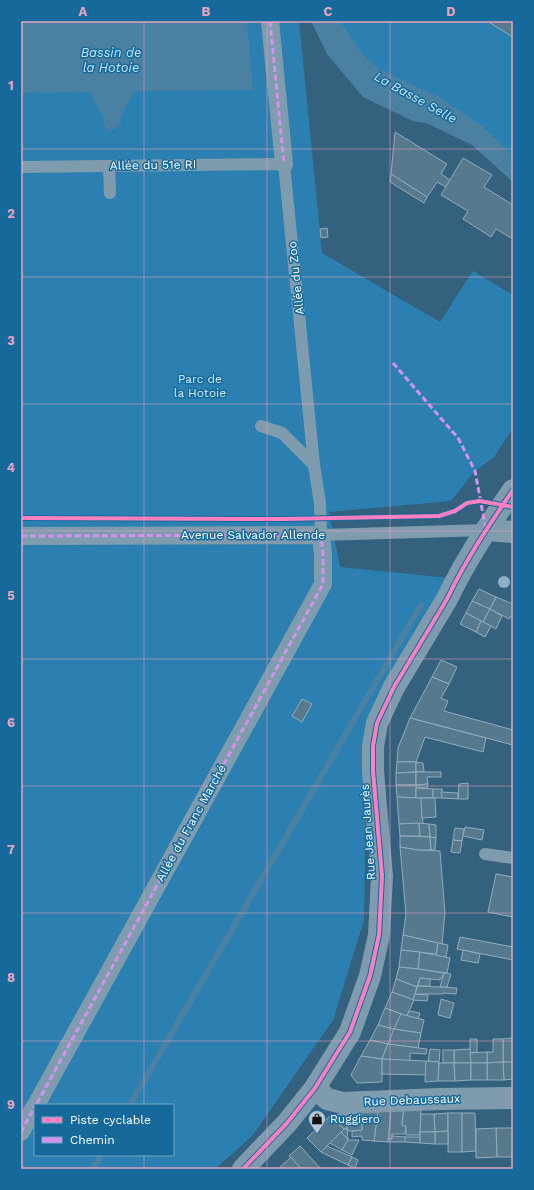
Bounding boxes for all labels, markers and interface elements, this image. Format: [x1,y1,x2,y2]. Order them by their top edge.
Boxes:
text: A [79,4,88,19]
text: B [202,4,211,19]
text: C [324,4,333,19]
text: D [446,4,456,19]
water label: Bassin de la Hotoie [81,45,141,75]
water label: La Basse Selle [372,69,460,126]
text: 1 [8,78,14,93]
street label: Allée du 51e RI [110,157,196,173]
text: 2 [7,206,15,221]
street label: Allée du Zoo [285,241,307,315]
text: 3 [7,333,15,348]
park label: Parc de la Hotoie [174,372,226,400]
text: 4 [7,460,16,475]
street label: Avenue Salvador Allende [181,528,325,542]
text: 5 [7,588,15,603]
text: 6 [7,715,15,730]
street label: Allée du Franc Marché [153,762,229,884]
street label: Rue Jean Jaurès [358,783,378,881]
text: 7 [7,842,15,857]
text: 8 [7,970,15,985]
street label: Rue Debaussaux [363,1091,461,1109]
text: 9 [7,1097,15,1112]
legend [34,1104,174,1156]
shop icon: Ruggiero [307,1109,327,1134]
place label: Ruggiero [330,1112,380,1126]
text: Piste cyclable [70,1113,151,1127]
text: Chemin [70,1133,115,1147]

